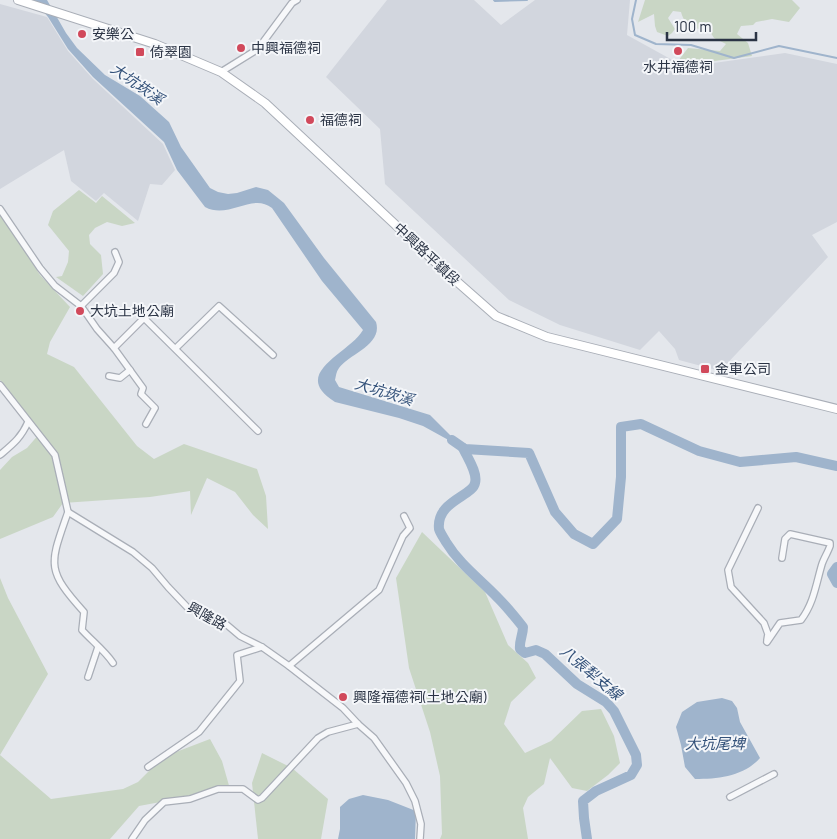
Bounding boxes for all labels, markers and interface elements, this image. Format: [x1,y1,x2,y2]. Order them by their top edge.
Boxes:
scale bar [667,10,756,42]
text: 100 m [674,17,712,35]
place label: 安樂公 [92,25,134,42]
marker: 安樂公 [76,28,88,40]
place label: 中興福德祠 [251,39,321,56]
marker: 中興福德祠 [235,42,247,54]
place label: 倚翠園 [150,43,192,60]
marker: 水井福德祠 [672,45,684,57]
marker: 倚翠園 [134,46,146,58]
place label: 水井福德祠 [643,58,713,75]
water label: 大坑崁溪 [108,59,169,109]
place label: 福德祠 [320,111,362,128]
marker: 福德祠 [304,114,316,126]
street label: 中興路平鎮段 [391,219,464,288]
place label: 大坑土地公廟 [90,302,174,319]
marker: 大坑土地公廟 [74,305,86,317]
place label: 金車公司 [715,360,771,377]
marker: 金車公司 [699,363,711,375]
water label: 大坑崁溪 [353,374,418,409]
street label: 興隆路 [185,598,230,633]
water label: 八張犁支線 [557,641,628,705]
place label: 興隆福德祠(土地公廟) [353,688,487,705]
marker: 興隆福德祠(土地公廟) [337,691,349,703]
water label: 大坑尾埤 [685,734,747,752]

